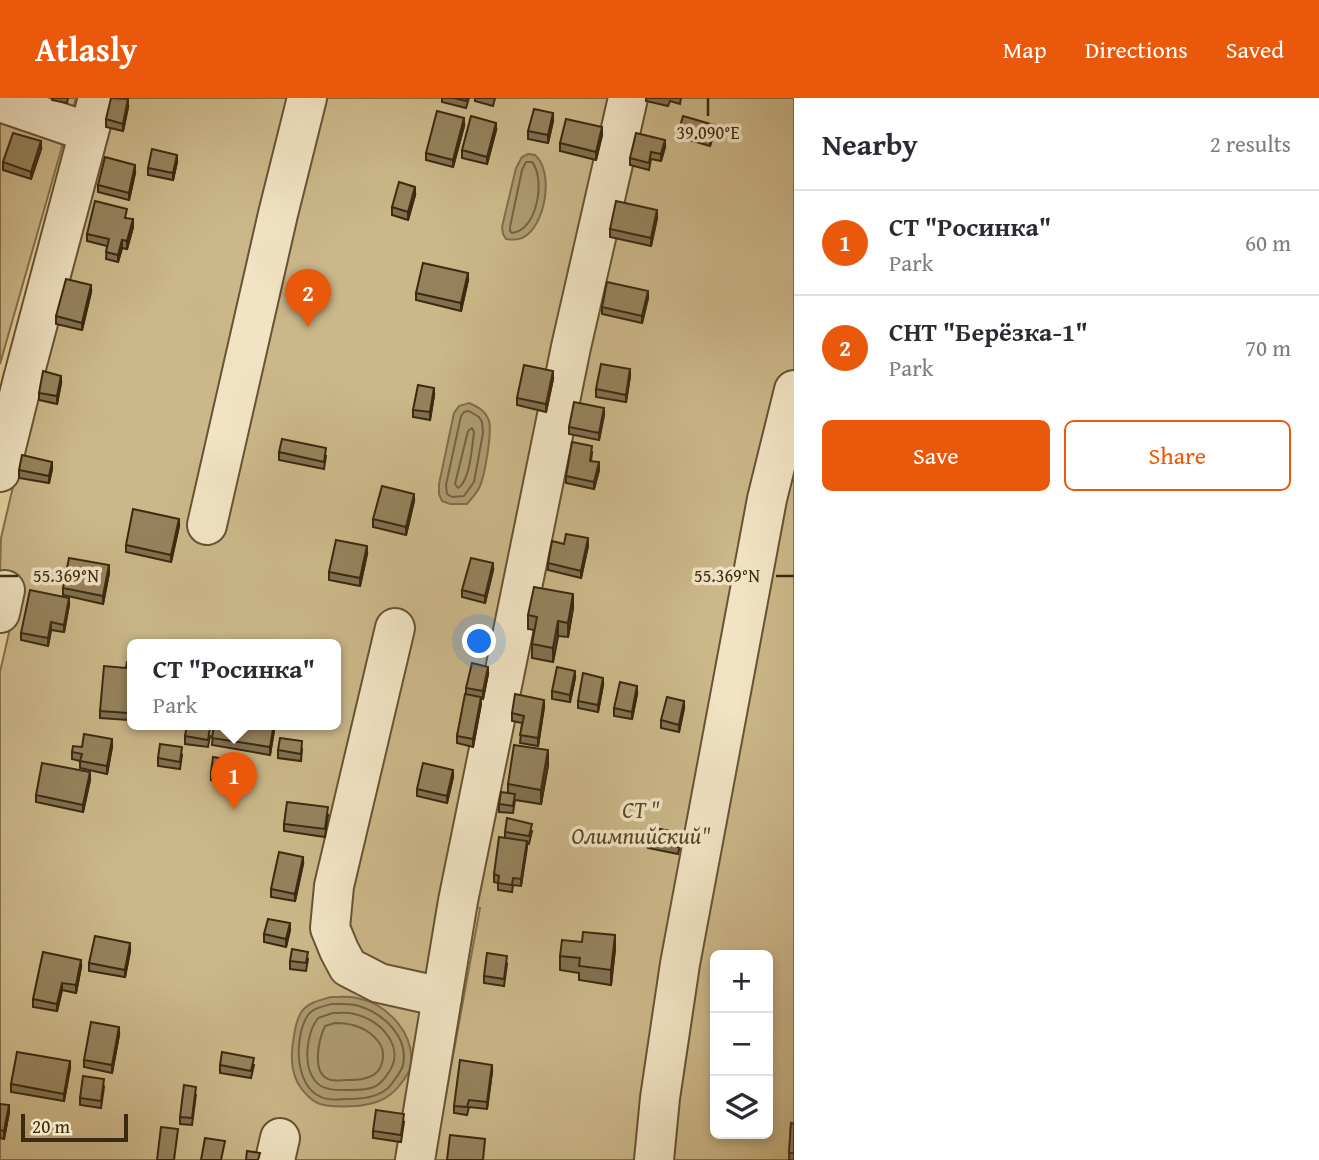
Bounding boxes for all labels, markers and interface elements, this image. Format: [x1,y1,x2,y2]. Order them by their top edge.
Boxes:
text: Atlasly [35,25,137,73]
text: Map [1003,32,1047,67]
text: Directions [1085,32,1188,67]
text: Saved [1226,32,1284,67]
text: 39.090°E [676,119,740,146]
text: Nearby [822,122,918,166]
text: 2 results [1210,127,1291,160]
text: СТ "Росинка" [889,207,1051,246]
text: 1 [839,226,851,259]
text: 60 m [1245,226,1291,259]
text: Park [889,246,933,279]
pin: 2 [285,269,331,327]
text: СНТ "Берёзка-1" [889,312,1088,351]
text: 2 [839,331,851,364]
text: 70 m [1245,331,1291,364]
text: Park [889,351,933,384]
button: Save [822,420,1050,491]
button: Share [1064,420,1291,491]
text: 55.369°N [33,562,99,589]
text: 55.369°N [694,562,760,589]
your location [462,624,496,658]
popup [127,639,341,730]
text: СТ "Росинка" [153,649,315,688]
text: Park [153,688,197,721]
pin: 1 [211,752,257,810]
park label: СТ " Олимпийский" [571,793,711,852]
map controls [710,950,773,1139]
button: + [710,950,773,1013]
button: − [710,1013,773,1076]
button: layers [710,1076,773,1139]
scale bar [21,1111,128,1143]
text: 20 m [32,1112,70,1140]

